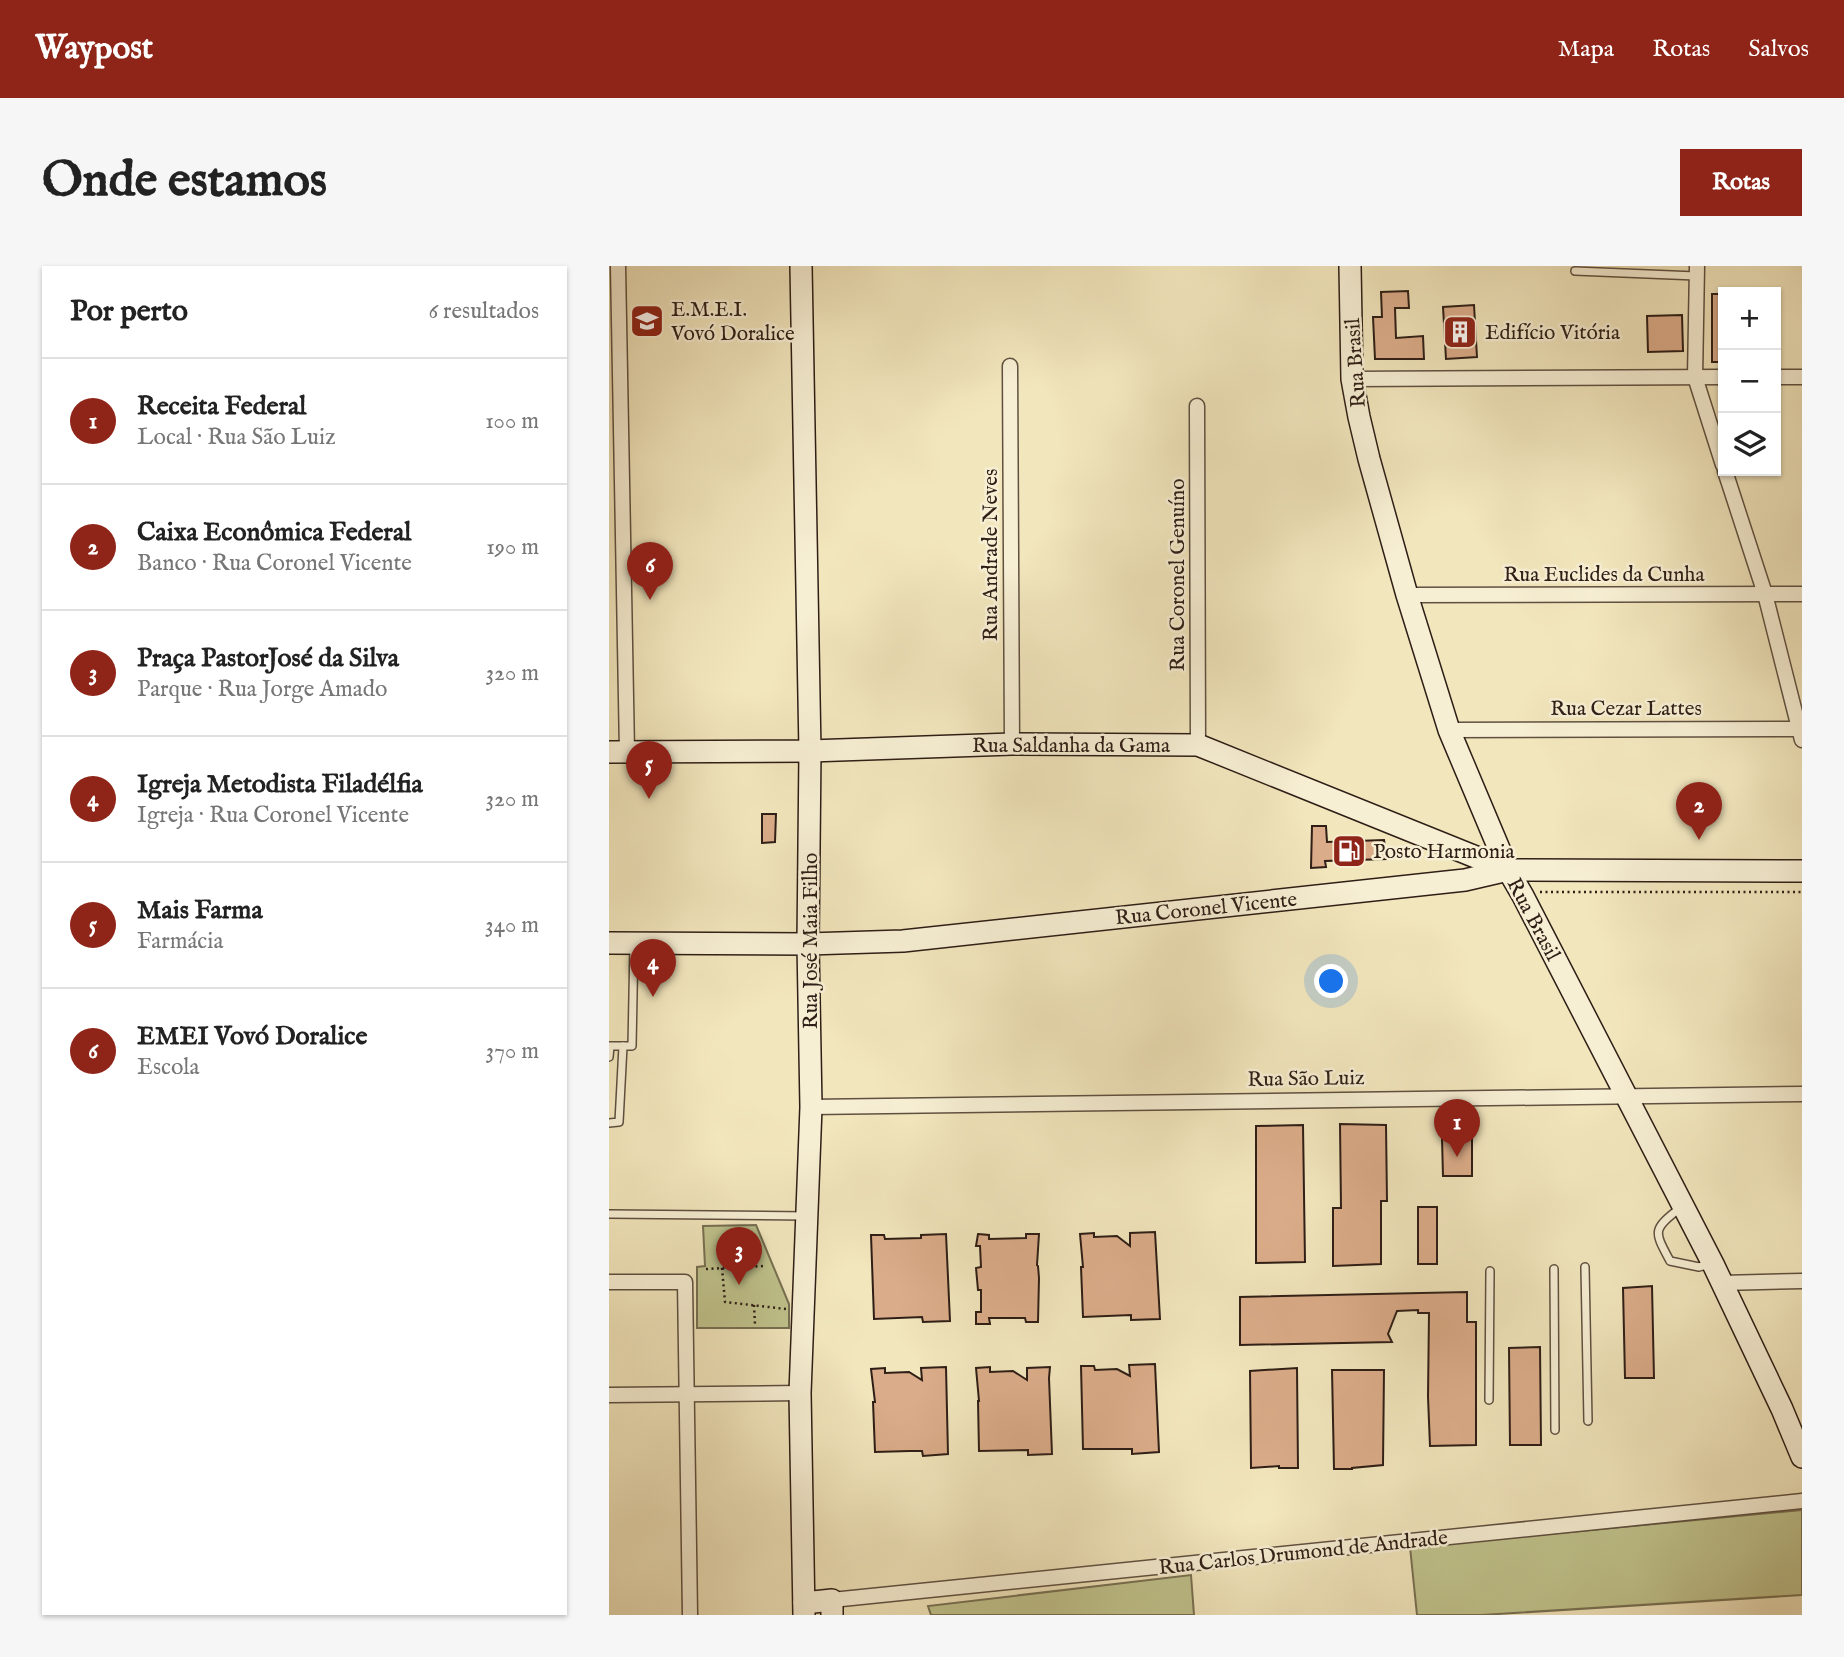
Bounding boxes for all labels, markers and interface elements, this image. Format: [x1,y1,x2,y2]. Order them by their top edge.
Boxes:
text: Waypost [35,28,153,70]
text: Mapa [1558,34,1614,65]
text: Rotas [1652,34,1710,65]
text: Salvos [1748,34,1809,65]
button: Rotas [1680,149,1802,216]
text: Onde estamos [42,151,327,213]
map controls [1718,287,1781,476]
button: + [1718,287,1781,350]
text: Por perto [70,293,188,331]
text: 6 resultados [428,297,539,326]
place label: E.M.E.I. Vovó Doralice [670,297,795,348]
school or university icon: E.M.E.I. Vovó Doralice [628,302,666,340]
building icon: Edifício Vitória [1441,313,1479,351]
street label: Rua Brasil [1340,317,1373,409]
place label: Edifício Vitória [1485,320,1621,347]
button: − [1718,350,1781,413]
text: Receita Federal [137,390,306,423]
text: 1 [89,407,97,436]
text: 100 m [485,407,539,436]
button: layers [1718,413,1781,476]
text: Local · Rua São Luiz [137,423,336,452]
street label: Rua Andrade Neves [978,469,1005,641]
street label: Rua Coronel Genuíno [1165,478,1192,672]
text: Caixa Econômica Federal [137,516,411,549]
text: 2 [88,533,98,562]
text: 190 m [486,533,539,562]
pin: 6 [627,542,673,600]
text: Banco · Rua Coronel Vicente [137,549,412,578]
street label: Rua Euclides da Cunha [1503,562,1705,589]
text: Praça PastorJosé da Silva [137,642,399,675]
text: 3 [89,659,97,688]
text: 320 m [486,659,539,688]
text: Parque · Rua Jorge Amado [137,675,387,704]
street label: Rua Cezar Lattes [1550,696,1702,723]
street label: Rua Saldanha da Gama [972,733,1171,760]
pin: 5 [626,741,672,799]
text: Igreja Metodista Filadélfia [137,768,423,801]
pin: 2 [1676,782,1722,840]
text: 4 [87,785,99,814]
text: 320 m [486,785,539,814]
text: Igreja · Rua Coronel Vicente [137,801,409,830]
fuel station icon: Posto Harmonia [1330,832,1368,870]
place label: Posto Harmonia [1373,839,1516,866]
street label: Rua José Maia Filho [798,853,825,1029]
street label: Rua Brasil [1500,874,1566,966]
street label: Rua Coronel Vicente [1114,886,1299,932]
text: Mais Farma [137,894,263,927]
text: 5 [89,911,97,940]
text: 340 m [485,911,539,940]
text: Farmácia [137,927,223,956]
pin: 4 [630,939,676,997]
your location [1314,964,1348,998]
text: EMEI Vovó Doralice [137,1020,367,1053]
text: 6 [88,1037,98,1066]
text: 370 m [486,1037,539,1066]
text: Escola [137,1053,199,1082]
street label: Rua São Luiz [1247,1065,1365,1094]
pin: 1 [1434,1099,1480,1157]
pin: 3 [716,1227,762,1285]
street label: Rua Carlos Drumond de Andrade [1157,1525,1449,1582]

